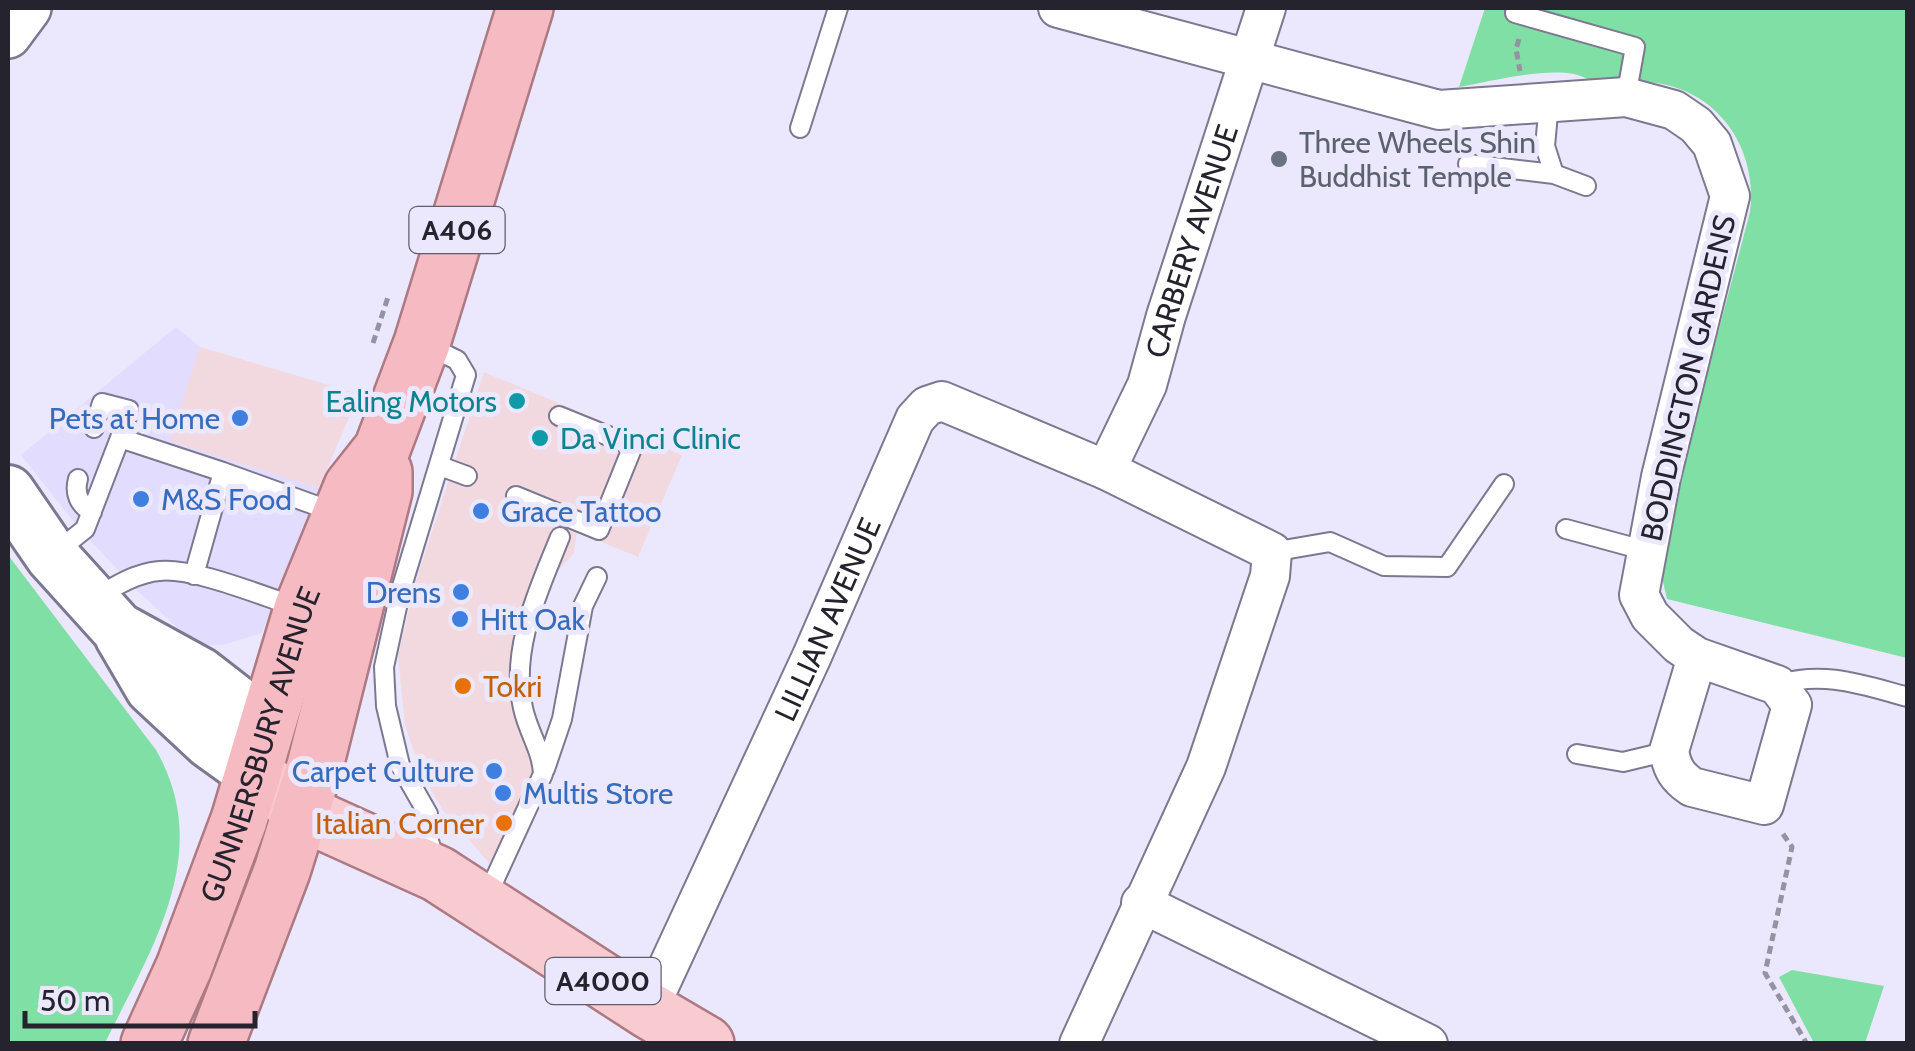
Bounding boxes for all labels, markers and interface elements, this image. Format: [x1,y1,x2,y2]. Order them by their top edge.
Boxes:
street label: CARBERY AVENUE [1137,120,1245,362]
place label: Three Wheels Shin Buddhist Temple [1299,124,1536,195]
marker: Three Wheels Shin Buddhist Temple [1268,148,1290,170]
road number: A406 [410,207,504,253]
street label: BODDINGTON GARDENS [1632,211,1744,545]
place label: Ealing Motors [325,383,497,420]
marker: Ealing Motors [506,390,528,412]
place label: Pets at Home [49,400,220,437]
marker: Pets at Home [229,407,251,429]
place label: Da Vinci Clinic [560,420,741,457]
marker: Da Vinci Clinic [529,427,551,449]
place label: M&S Food [161,481,292,518]
marker: M&S Food [130,488,152,510]
place label: Grace Tattoo [501,493,662,530]
marker: Grace Tattoo [470,500,492,522]
street label: LILLIAN AVENUE [766,512,888,727]
place label: Drens [366,574,441,611]
street label: GUNNERSBURY AVENUE [192,581,328,907]
marker: Drens [450,581,472,603]
place label: Hitt Oak [480,601,585,638]
marker: Hitt Oak [449,608,471,630]
place label: Tokri [483,668,542,705]
marker: Tokri [452,675,474,697]
place label: Carpet Culture [292,753,474,790]
marker: Carpet Culture [483,760,505,782]
place label: Multis Store [523,775,673,812]
marker: Multis Store [492,782,514,804]
place label: Italian Corner [315,805,485,842]
marker: Italian Corner [493,812,515,834]
road number: A4000 [546,958,660,1004]
scale bar [25,966,255,1028]
text: 50 m [40,982,110,1019]

